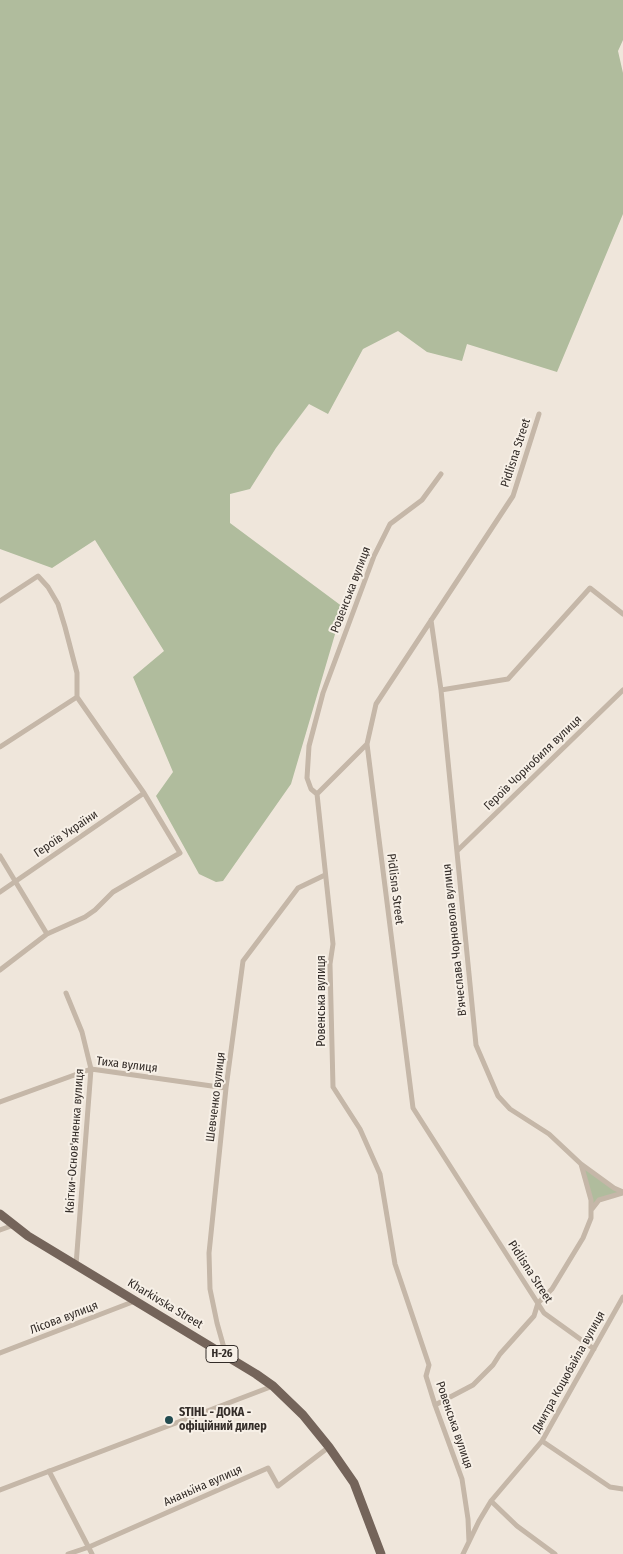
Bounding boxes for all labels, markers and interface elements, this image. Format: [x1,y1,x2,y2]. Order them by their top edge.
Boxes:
street label: Pidlisna Street [498,417,534,489]
street label: Ровенська вулиця [328,545,374,635]
street label: Героїв Чорнобиля вулиця [481,713,585,813]
street label: Героїв України [31,807,101,861]
street label: Pidlisna Street [383,853,407,925]
street label: В'ячеслава Чорновола вулиця [440,863,470,1017]
street label: Ровенська вулиця [315,955,329,1047]
street label: Шевченко вулиця [203,1051,229,1143]
street label: Тиха вулиця [96,1054,158,1076]
street label: Квітки-Основ'яненка вулиця [63,1068,87,1214]
street label: Pidlisna Street [504,1238,556,1306]
street label: Kharkivska Street [125,1276,205,1332]
street label: Лісова вулиця [28,1298,100,1338]
street label: Дмитра Коцюбайла вулиця [529,1309,609,1435]
road number: Н-26 [206,1346,238,1362]
street label: Ровенська вулиця [432,1379,476,1471]
place label: STIHL - ДОКА - офіційний дилер [179,1406,267,1434]
marker: STIHL - ДОКА - офіційний дилер [163,1414,175,1426]
street label: Ананьїна вулиця [161,1462,245,1510]

